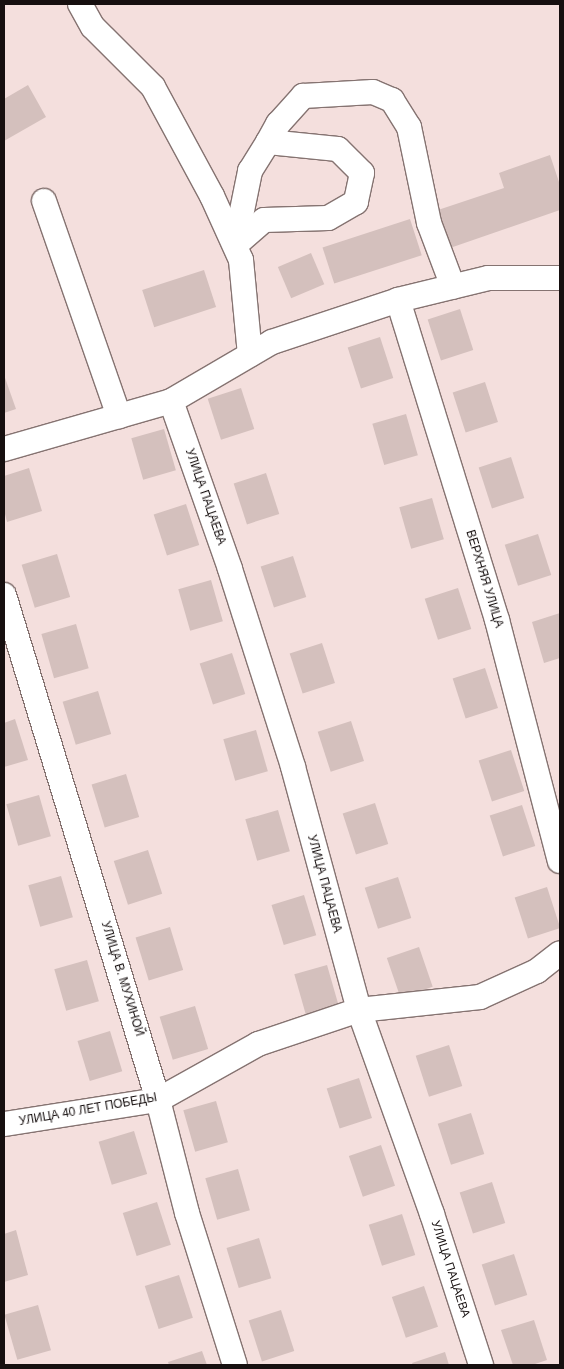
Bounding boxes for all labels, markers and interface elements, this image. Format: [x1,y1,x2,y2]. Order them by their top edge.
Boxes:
street label: УЛИЦА ПАЦАЕВА [182,447,228,547]
street label: ВЕРХНЯЯ УЛИЦА [462,528,506,630]
street label: УЛИЦА ПАЦАЕВА [304,833,344,935]
street label: УЛИЦА В. МУХИНОЙ [98,920,146,1038]
street label: УЛИЦА 40 ЛЕТ ПОБЕДЫ [18,1091,158,1129]
street label: УЛИЦА ПАЦАЕВА [428,1219,472,1319]

